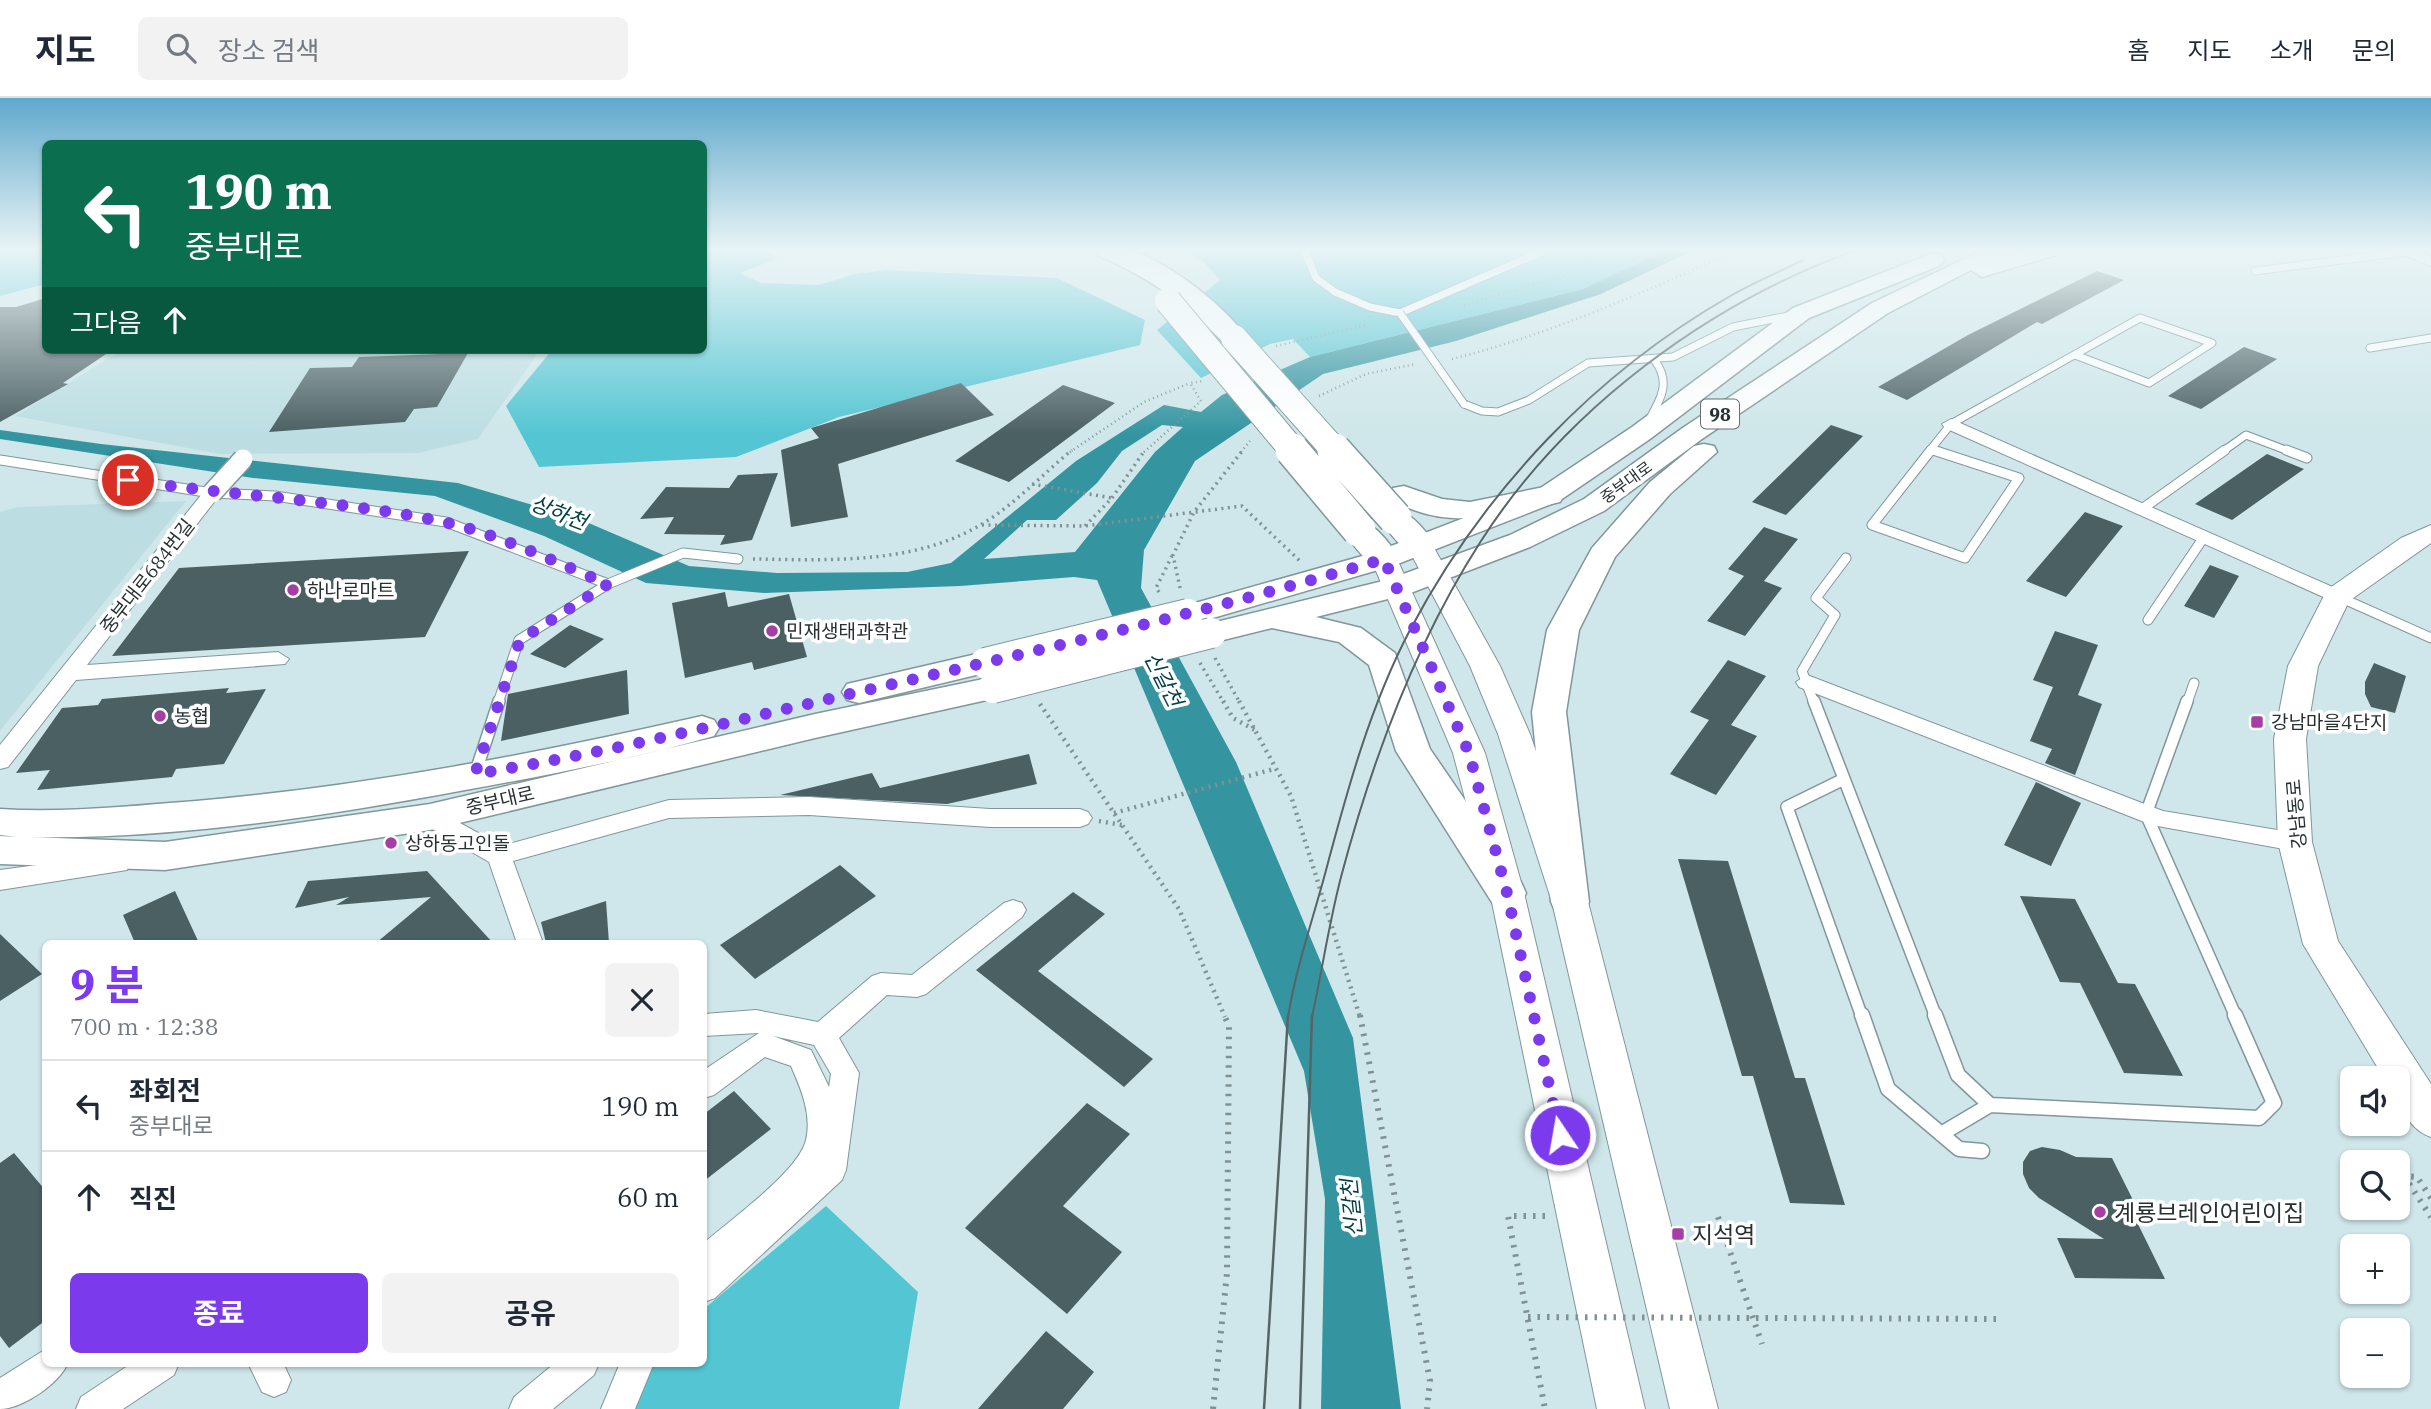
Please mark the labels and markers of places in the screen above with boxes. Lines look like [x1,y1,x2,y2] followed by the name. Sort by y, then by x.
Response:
[98,450,158,510] pin
[307,578,394,602] place label: 하나로마트
[285,582,301,598] marker: 하나로마트
[786,619,908,643] place label: 민재생태과학관
[764,623,780,639] marker: 민재생태과학관
[174,704,209,728] place label: 농협
[152,708,168,724] marker: 농협
[2271,710,2387,734] place label: 강남마을4단지
[2249,714,2265,730] marker: 강남마을4단지
[405,831,510,855] place label: 상하동고인돌
[383,835,399,851] marker: 상하동고인돌
[2114,1197,2304,1227] place label: 계룡브레인어린이집
[2092,1204,2108,1220] marker: 계룡브레인어린이집
[1692,1219,1755,1249] place label: 지석역
[1670,1226,1686,1242] marker: 지석역

